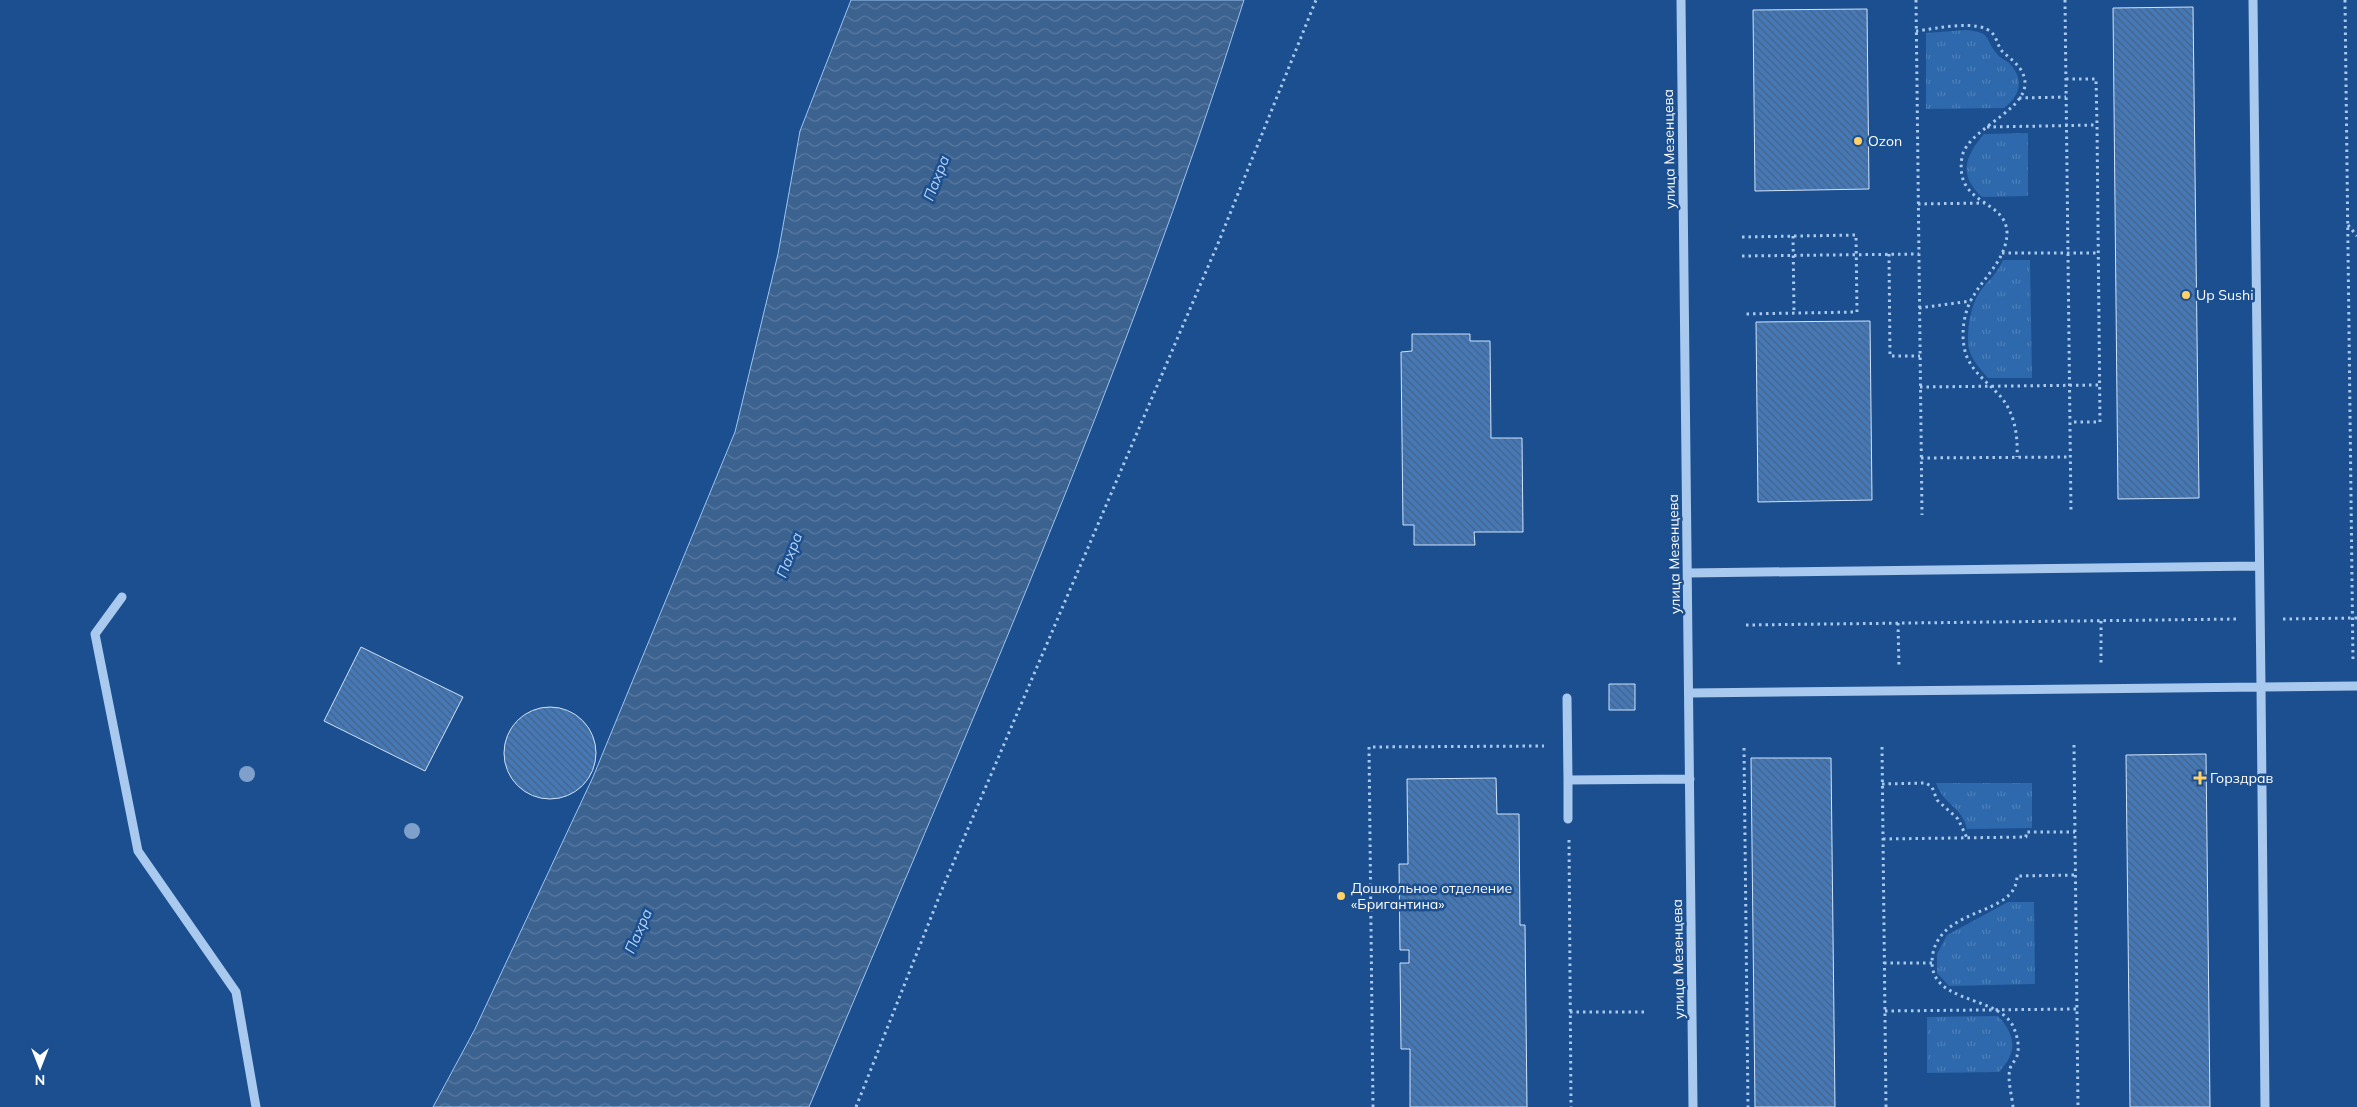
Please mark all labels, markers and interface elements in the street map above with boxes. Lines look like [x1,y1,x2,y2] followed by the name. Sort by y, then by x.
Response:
[1659,89,1679,209] street label: улица Мезенцева
[1868,132,1902,150] place label: Ozon
[1852,135,1864,147] marker: Ozon
[919,153,953,203] water label: Пахра
[2196,286,2254,304] place label: Up Sushi
[2180,289,2192,301] marker: Up Sushi
[1664,494,1684,614] street label: улица Мезенцева
[772,530,806,580] water label: Пахра
[2210,769,2274,787] place label: Горздрав
[2194,772,2206,784] marker: Горздрав
[1351,879,1513,913] place label: Дошкольное отделение «Бригантина»
[1335,890,1347,902] marker: Дошкольное отделение «Бригантина»
[1668,899,1688,1019] street label: улица Мезенцева
[620,906,656,956] water label: Пахра
[15,1042,65,1092] north arrow
[35,1071,45,1089] text: N

